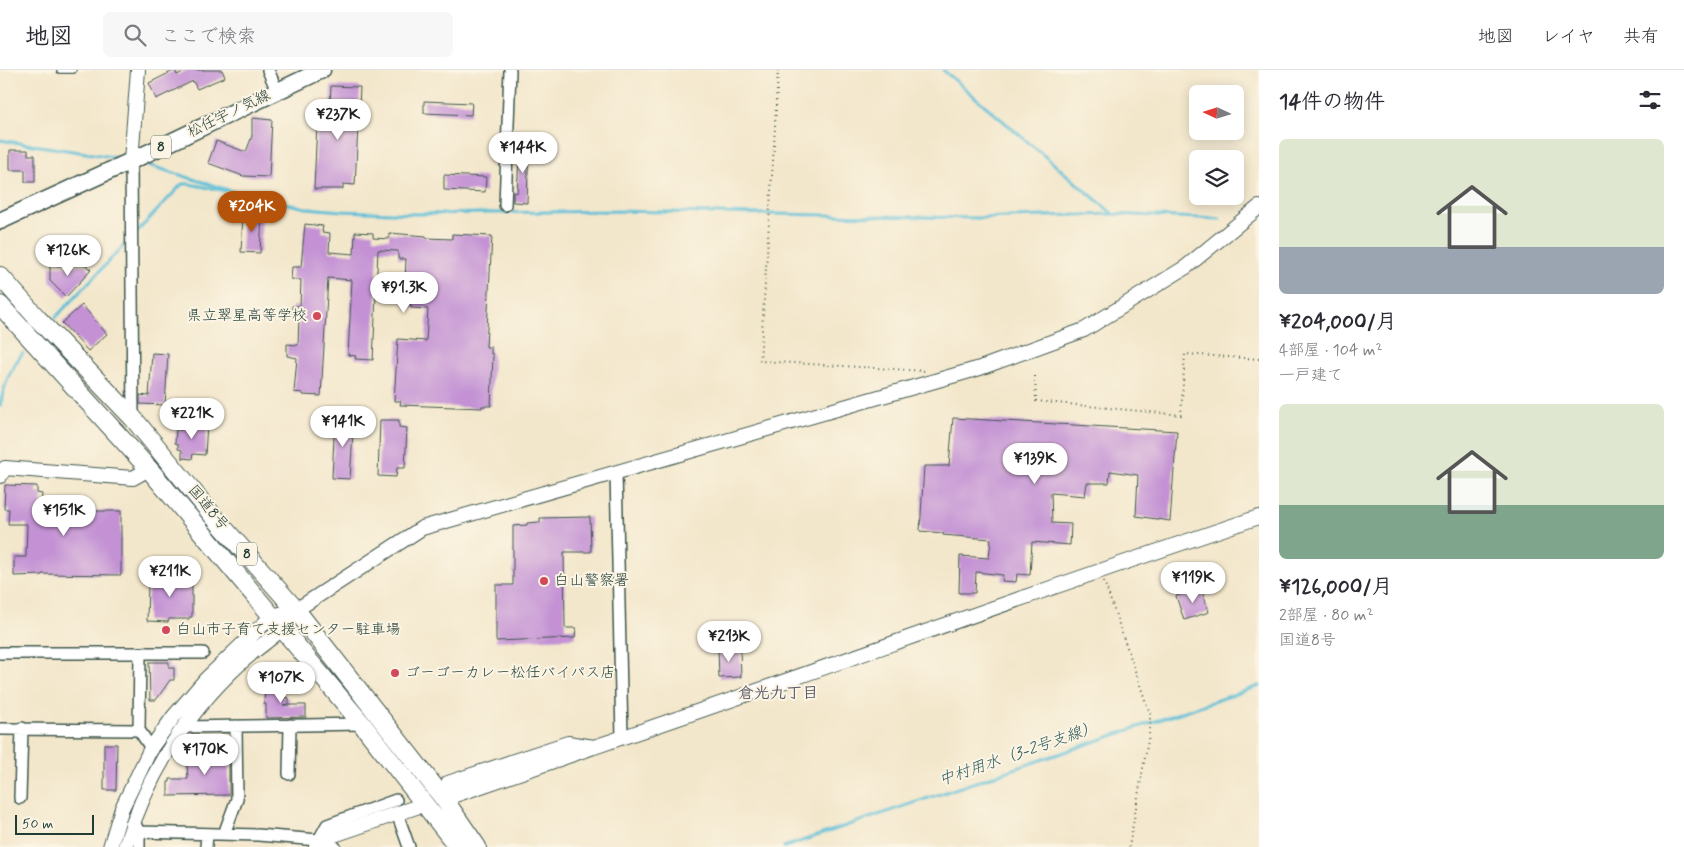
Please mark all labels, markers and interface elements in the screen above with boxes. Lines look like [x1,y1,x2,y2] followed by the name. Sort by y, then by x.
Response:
[103,12,453,57] search box
[121,21,149,49] icon: search
[25,22,73,53] text: 地図
[161,24,256,49] text: ここで検索
[1478,25,1514,49] text: 地図
[1542,25,1595,49] text: レイヤ
[1623,25,1659,49] text: 共有
[184,85,274,143] street label: 松任宇ノ気線
[1189,85,1244,140] north arrow
[1189,85,1244,205] map controls
[1636,86,1664,114] icon: filters
[1279,88,1385,116] text: 14件の物件
[303,98,373,141] pin: ¥237K
[316,104,360,125] text: ¥237K
[488,132,558,174] pin: ¥144K
[151,136,171,158] road number: 8
[500,137,546,158] text: ¥144K
[1189,150,1244,205] button: layers
[1427,172,1517,262] icon: home
[217,190,287,233] pin: ¥204K
[229,196,275,217] text: ¥204K
[33,234,103,277] pin: ¥126K
[46,240,90,261] text: ¥126K
[363,272,445,314] pin: ¥91.3K
[381,277,427,298] text: ¥91.3K
[187,306,307,326] place label: 県立翠星高等学校
[1279,308,1397,336] text: ¥204,000/月
[311,310,323,322] marker: 県立翠星高等学校
[1279,340,1383,361] text: 4部屋 · 104 m²
[1279,365,1343,386] text: 一戸建て
[157,398,227,440] pin: ¥221K
[170,403,214,424] text: ¥221K
[308,406,378,448] pin: ¥141K
[321,411,365,432] text: ¥141K
[1427,437,1517,527] icon: home
[1000,442,1070,485] pin: ¥139K
[1014,448,1056,469] text: ¥139K
[183,481,233,535] street label: 国道8号
[29,494,99,537] pin: ¥151K
[43,500,85,521] text: ¥151K
[237,542,257,566] road number: 8
[135,556,205,598] pin: ¥211K
[149,561,191,582] text: ¥211K
[1158,562,1228,604] pin: ¥119K
[1172,567,1214,588] text: ¥119K
[554,571,629,591] place label: 白山警察署
[1279,573,1393,601] text: ¥126,000/月
[538,575,550,587] marker: 白山警察署
[1279,605,1373,626] text: 2部屋 · 80 m²
[176,620,400,640] place label: 白山市子育て支援センター駐車場
[694,620,764,663] pin: ¥213K
[160,624,172,636] marker: 白山市子育て支援センター駐車場
[708,626,750,647] text: ¥213K
[1279,630,1336,651] text: 国道8号
[246,662,316,704] pin: ¥107K
[405,663,615,683] place label: ゴーゴーカレー松任バイパス店
[258,667,304,688] text: ¥107K
[389,667,401,679] marker: ゴーゴーカレー松任バイパス店
[738,683,818,704] district label: 倉光九丁目
[936,717,1100,791] water label: 中村用水（3-2号支線）
[170,734,240,776] pin: ¥170K
[182,739,228,760] text: ¥170K
[15,812,94,835] scale bar
[22,815,53,833] text: 50 m

